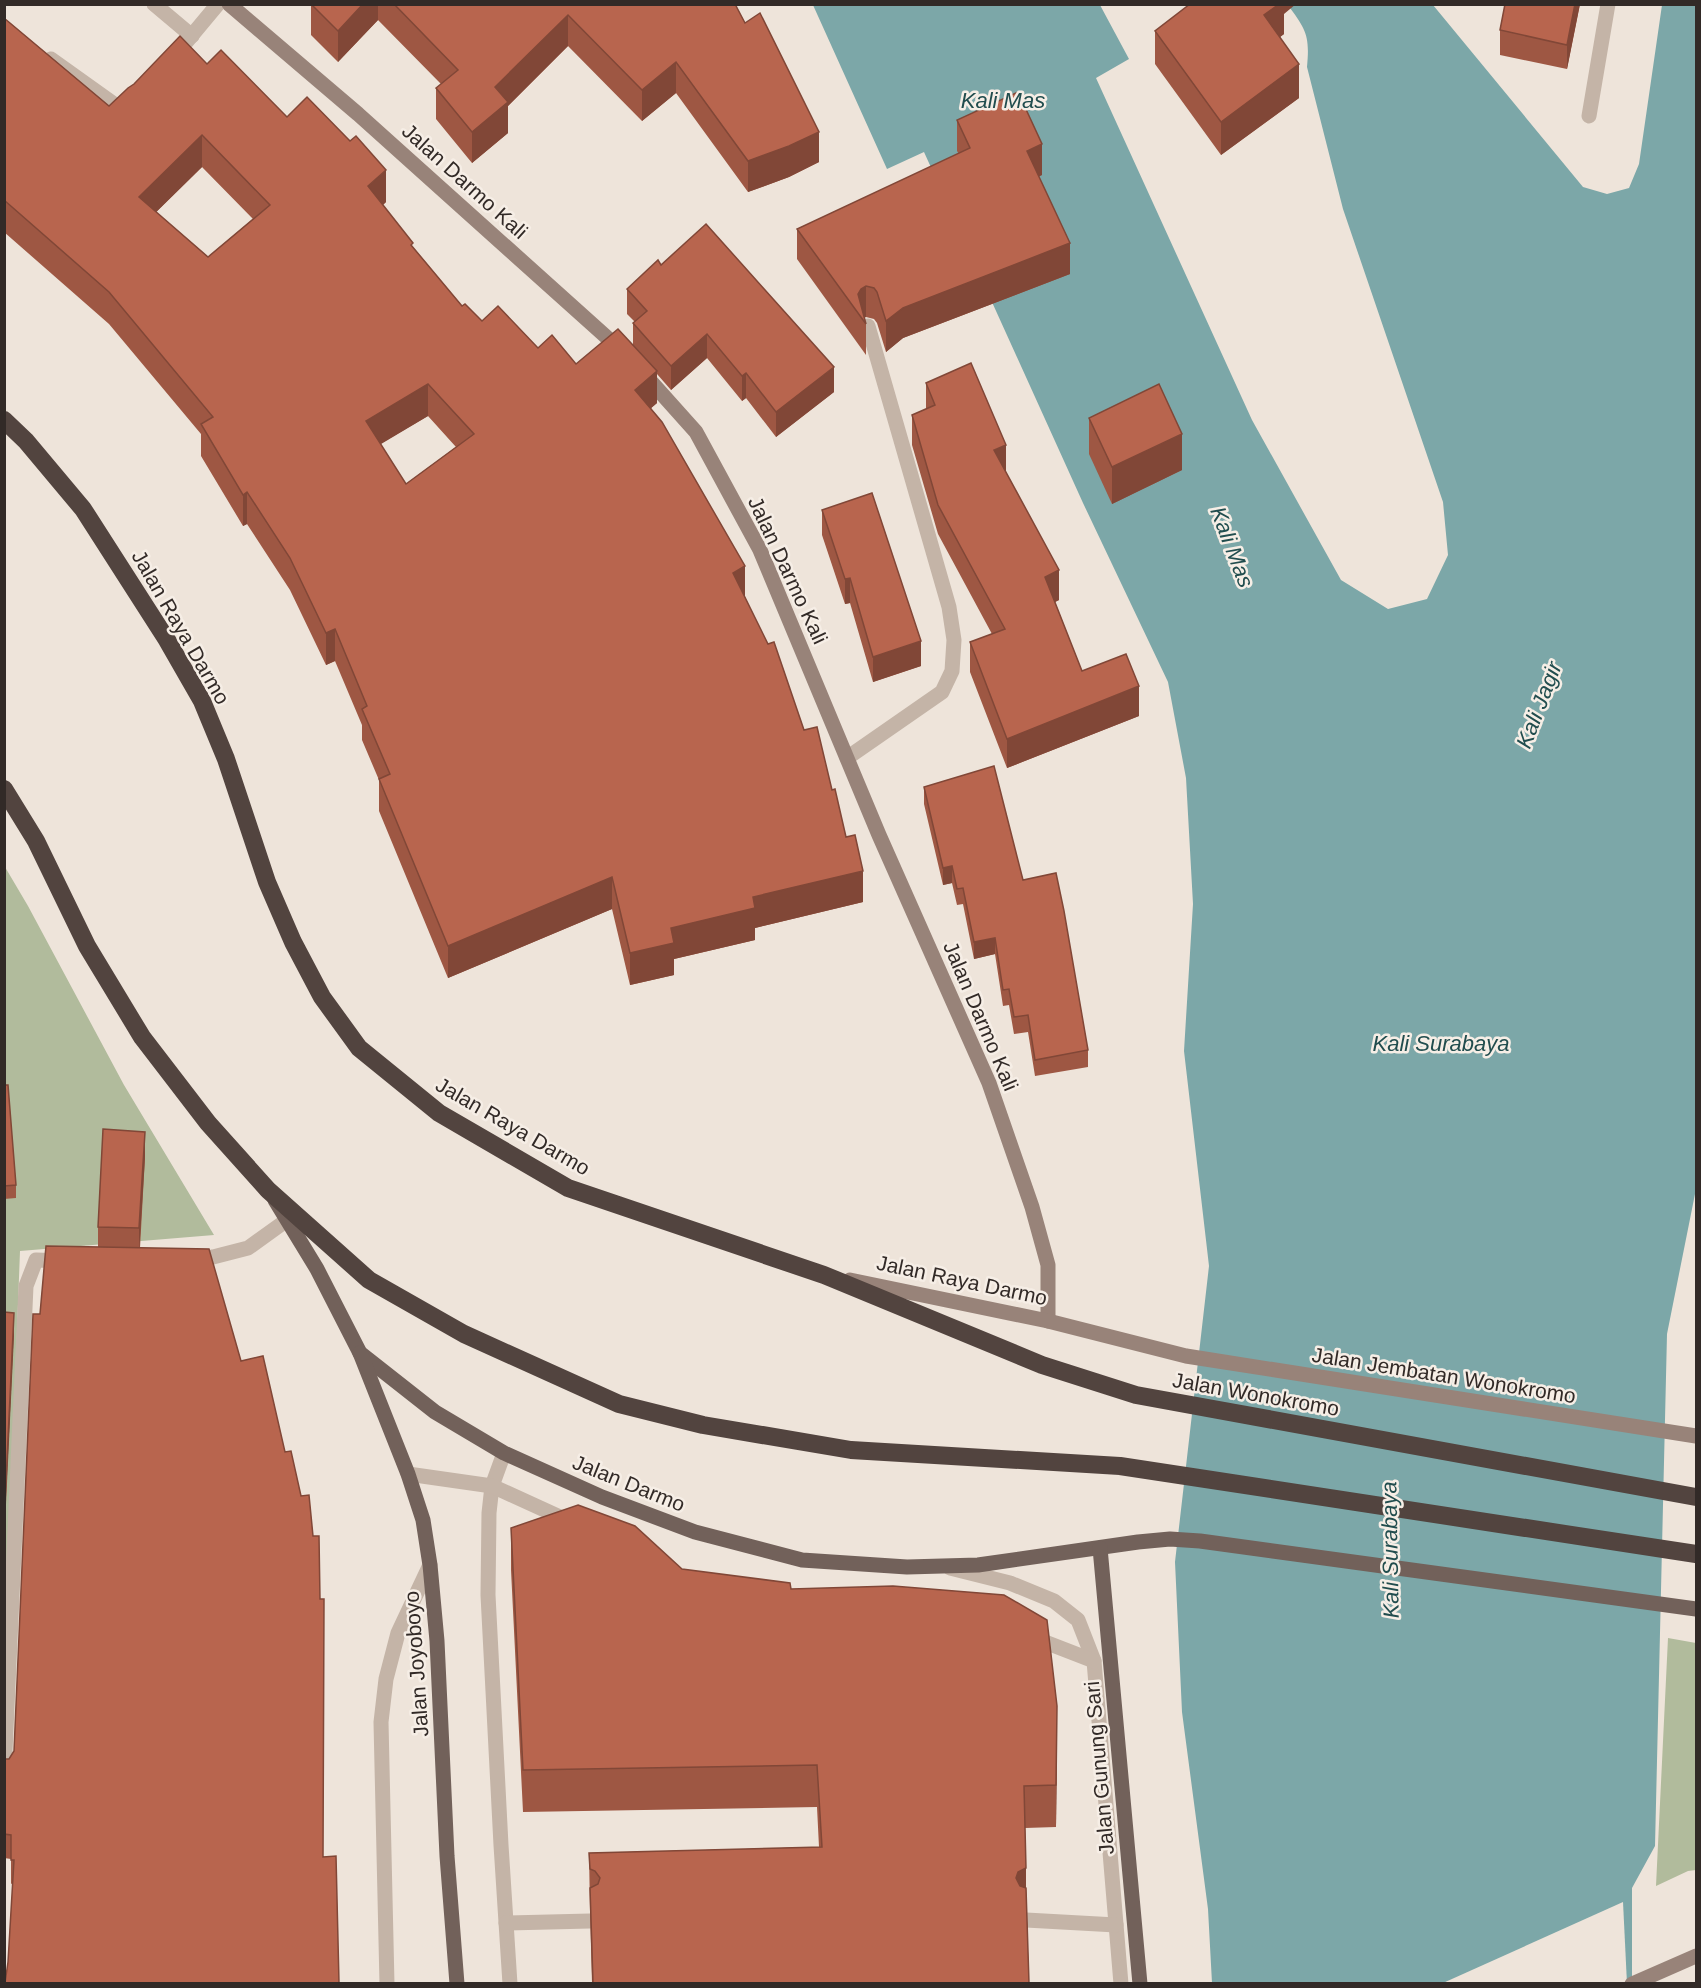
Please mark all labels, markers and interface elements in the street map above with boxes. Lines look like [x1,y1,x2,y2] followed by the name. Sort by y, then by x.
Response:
[961,88,1045,113] water label: Kali Mas
[398,119,532,243] street label: Jalan Darmo Kali
[744,493,832,647] street label: Jalan Darmo Kali
[1205,503,1259,591] water label: Kali Mas
[128,546,234,708] street label: Jalan Raya Darmo
[1511,657,1567,752] water label: Kali Jagir
[939,938,1023,1094] street label: Jalan Darmo Kali
[1373,1031,1509,1056] water label: Kali Surabaya
[432,1073,594,1179] street label: Jalan Raya Darmo
[875,1251,1049,1309] street label: Jalan Raya Darmo
[1310,1343,1578,1407] street label: Jalan Jembatan Wonokromo
[1171,1368,1341,1420] street label: Jalan Wonokromo
[569,1450,689,1516] street label: Jalan Darmo
[1376,1481,1404,1619] water label: Kali Surabaya
[399,1590,433,1738] street label: Jalan Joyoboyo
[1080,1680,1118,1856] street label: Jalan Gunung Sari

